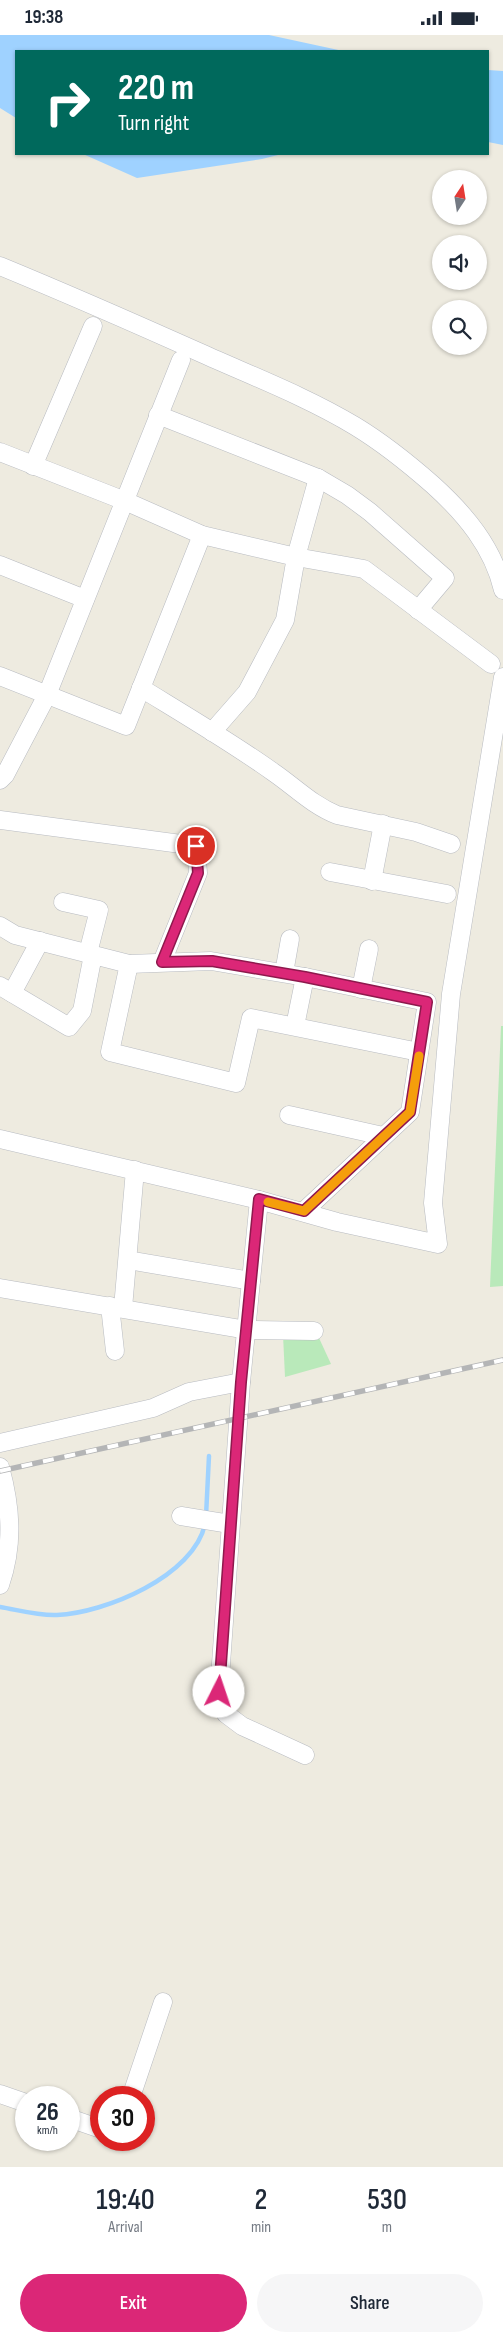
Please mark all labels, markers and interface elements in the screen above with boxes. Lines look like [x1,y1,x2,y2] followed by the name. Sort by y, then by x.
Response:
[25,6,63,29] text: 19:38
[118,67,194,110] text: 220 m
[35,70,100,135] icon: right
[118,110,189,137] text: Turn right
[432,170,488,225] north arrow
[432,170,487,355] map controls
[432,235,487,290] button: sound
[432,300,487,355] button: search
[175,825,217,867] pin
[182,832,210,860] icon: arrive
[192,1665,244,1717] position arrow
[90,2086,155,2151] speed limit sign: 30
[36,2097,59,2128] text: 26
[37,2123,58,2138] text: km/h
[96,2182,155,2218] text: 19:40
[255,2182,267,2218] text: 2
[367,2182,407,2218] text: 530
[108,2218,143,2237] text: Arrival
[251,2218,271,2237] text: min
[382,2218,392,2237] text: m
[20,2274,247,2332] button: Exit
[257,2274,483,2332] button: Share

